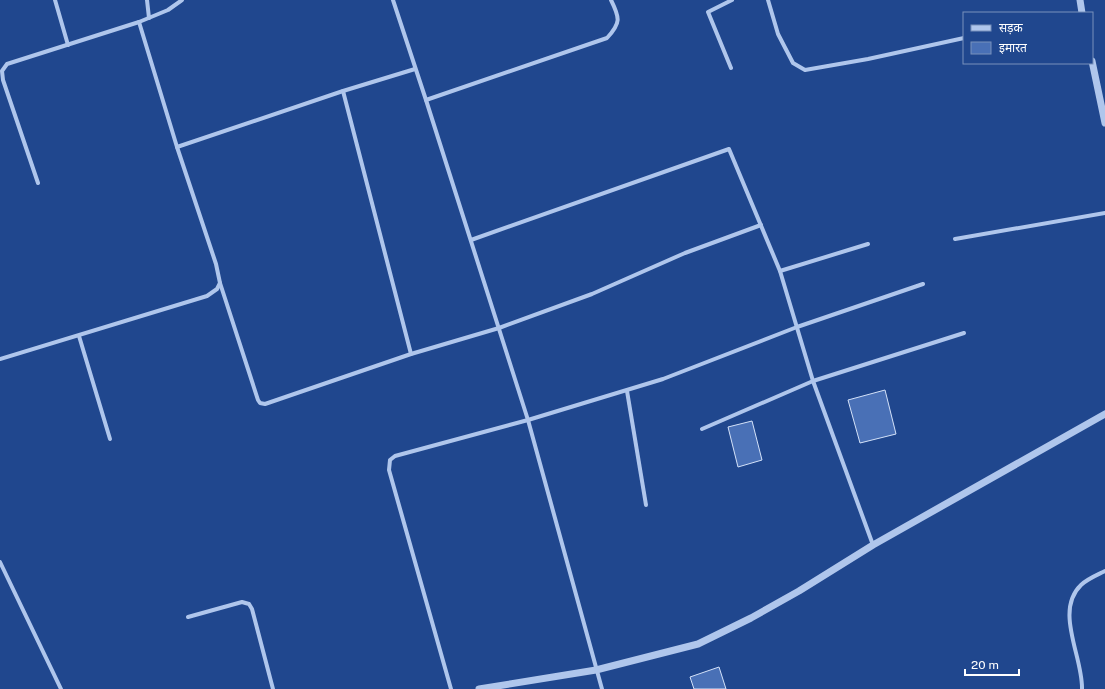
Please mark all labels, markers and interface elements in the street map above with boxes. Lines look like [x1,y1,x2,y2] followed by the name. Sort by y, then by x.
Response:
[963,12,1093,64] legend
[999,21,1024,35] text: सड़क
[999,41,1028,55] text: इमारत
[965,651,1019,677] scale bar
[971,658,999,672] text: 20 m

